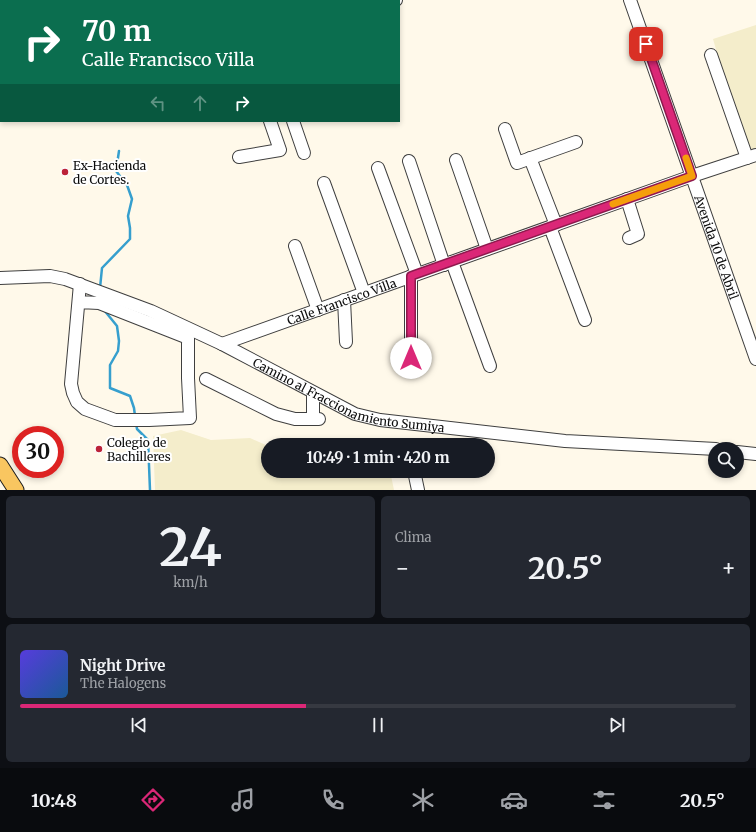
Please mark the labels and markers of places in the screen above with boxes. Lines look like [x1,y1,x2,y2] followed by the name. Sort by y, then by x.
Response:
[629,27,663,61] pin
[73,158,147,187] place label: Ex-Hacienda de Cortes.
[60,167,70,177] marker: Ex-Hacienda de Cortes.
[107,435,171,464] place label: Colegio de Bachilleres
[94,444,104,454] marker: Colegio de Bachilleres

